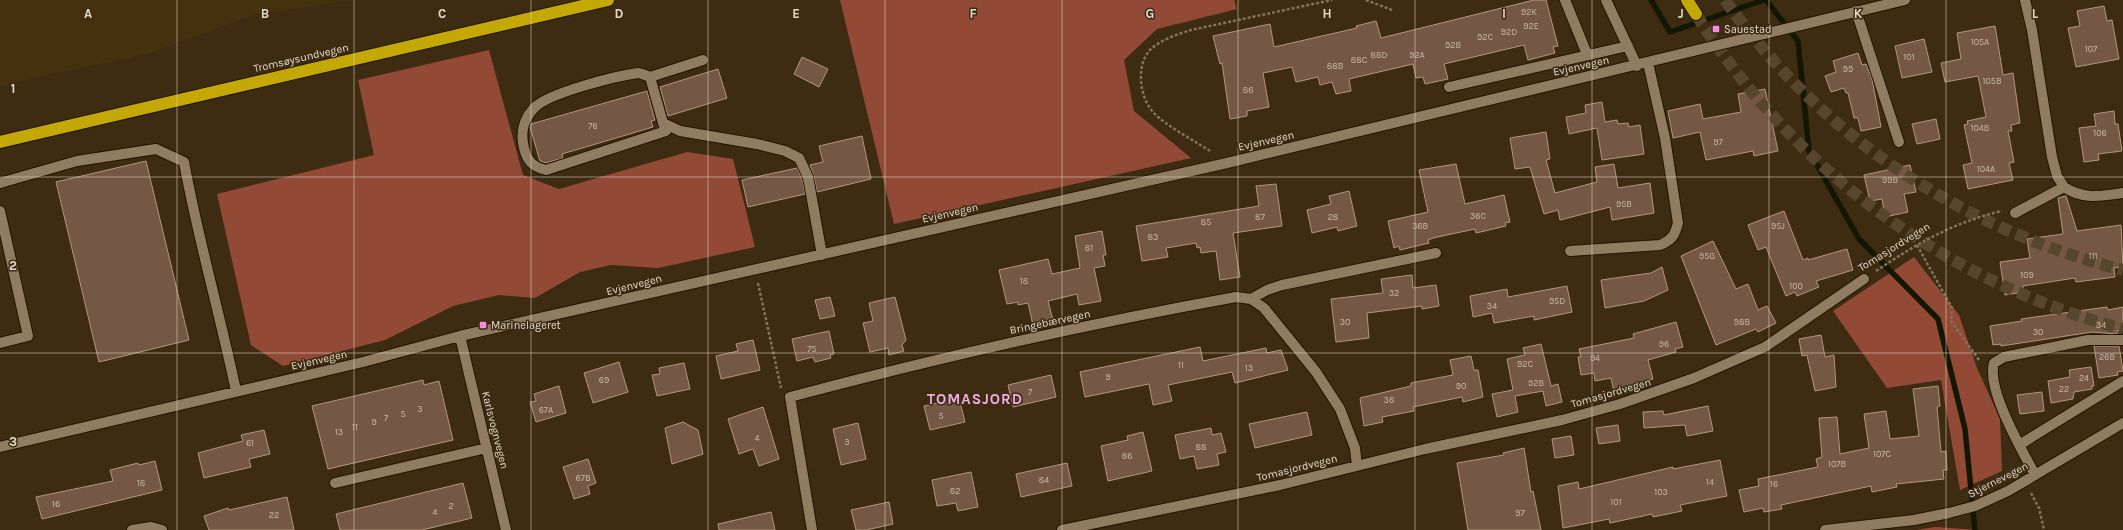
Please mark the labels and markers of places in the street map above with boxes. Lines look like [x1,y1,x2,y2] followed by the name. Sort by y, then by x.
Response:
[1724,23,1772,36] place label: Sauestad
[1711,24,1721,34] marker: Sauestad
[491,319,561,332] place label: Marinelageret
[478,320,488,330] marker: Marinelageret

